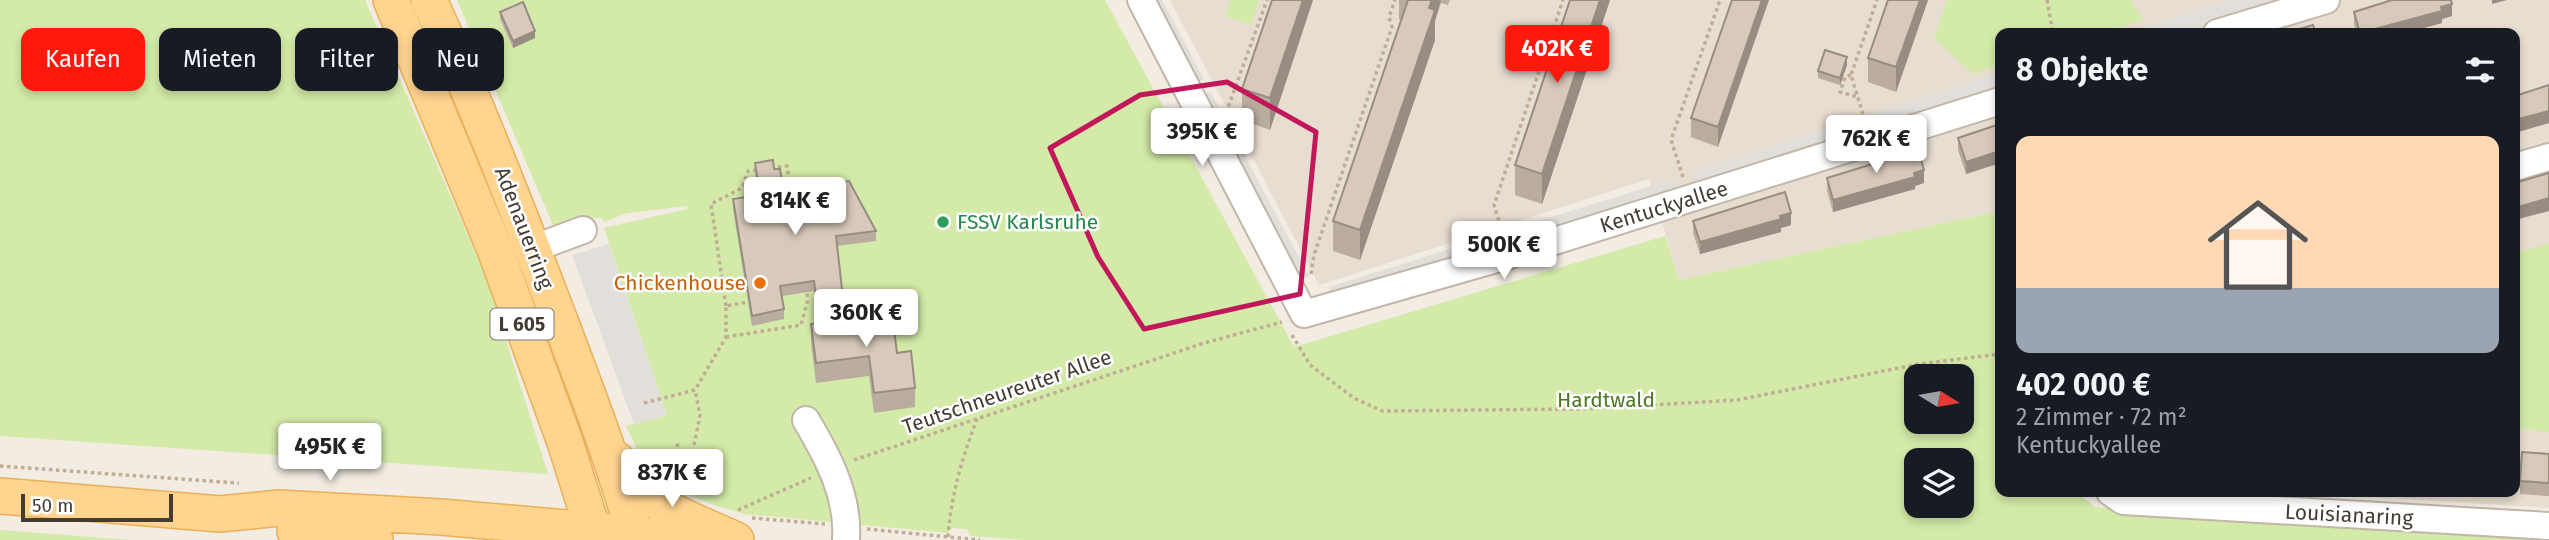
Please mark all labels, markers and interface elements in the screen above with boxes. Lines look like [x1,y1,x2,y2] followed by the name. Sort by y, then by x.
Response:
[1500,25,1614,85] pin: 402K €
[21,28,145,91] chip: Kaufen
[159,28,281,91] chip: Mieten
[295,28,398,91] chip: Filter
[412,28,504,91] chip: Neu
[1521,34,1593,62] text: 402K €
[2461,51,2499,89] icon: filters
[2016,52,2148,88] text: 8 Objekte
[1145,108,1259,168] pin: 395K €
[1819,116,1933,175] pin: 762K €
[1167,117,1237,145] text: 395K €
[1842,124,1910,152] text: 762K €
[489,163,559,293] street label: Adenauerring
[1597,175,1731,239] street label: Kentuckyallee
[738,177,852,237] pin: 814K €
[2195,182,2321,308] icon: home
[760,186,830,214] text: 814K €
[957,209,1098,235] place label: FSSV Karlsruhe
[935,214,951,230] marker: FSSV Karlsruhe
[1447,222,1561,281] pin: 500K €
[1468,230,1540,258] text: 500K €
[614,270,746,296] place label: Chickenhouse
[752,275,768,291] marker: Chickenhouse
[809,290,923,349] pin: 360K €
[830,298,902,326] text: 360K €
[490,308,554,340] road number: L 605
[899,344,1115,440] street label: Teutschneureuter Allee
[1904,364,1974,434] north arrow
[1904,364,1974,518] map controls
[2016,367,2150,403] text: 402 000 €
[1557,387,1655,413] park label: Hardtwald
[2016,403,2187,431] text: 2 Zimmer · 72 m²
[273,424,387,483] pin: 495K €
[2016,431,2161,459] text: Kentuckyallee
[294,432,366,460] text: 495K €
[1904,448,1974,518] button: layers
[615,449,729,509] pin: 837K €
[637,458,707,486] text: 837K €
[21,491,173,523] scale bar
[32,494,73,517] text: 50 m
[2284,499,2414,531] street label: Louisianaring

